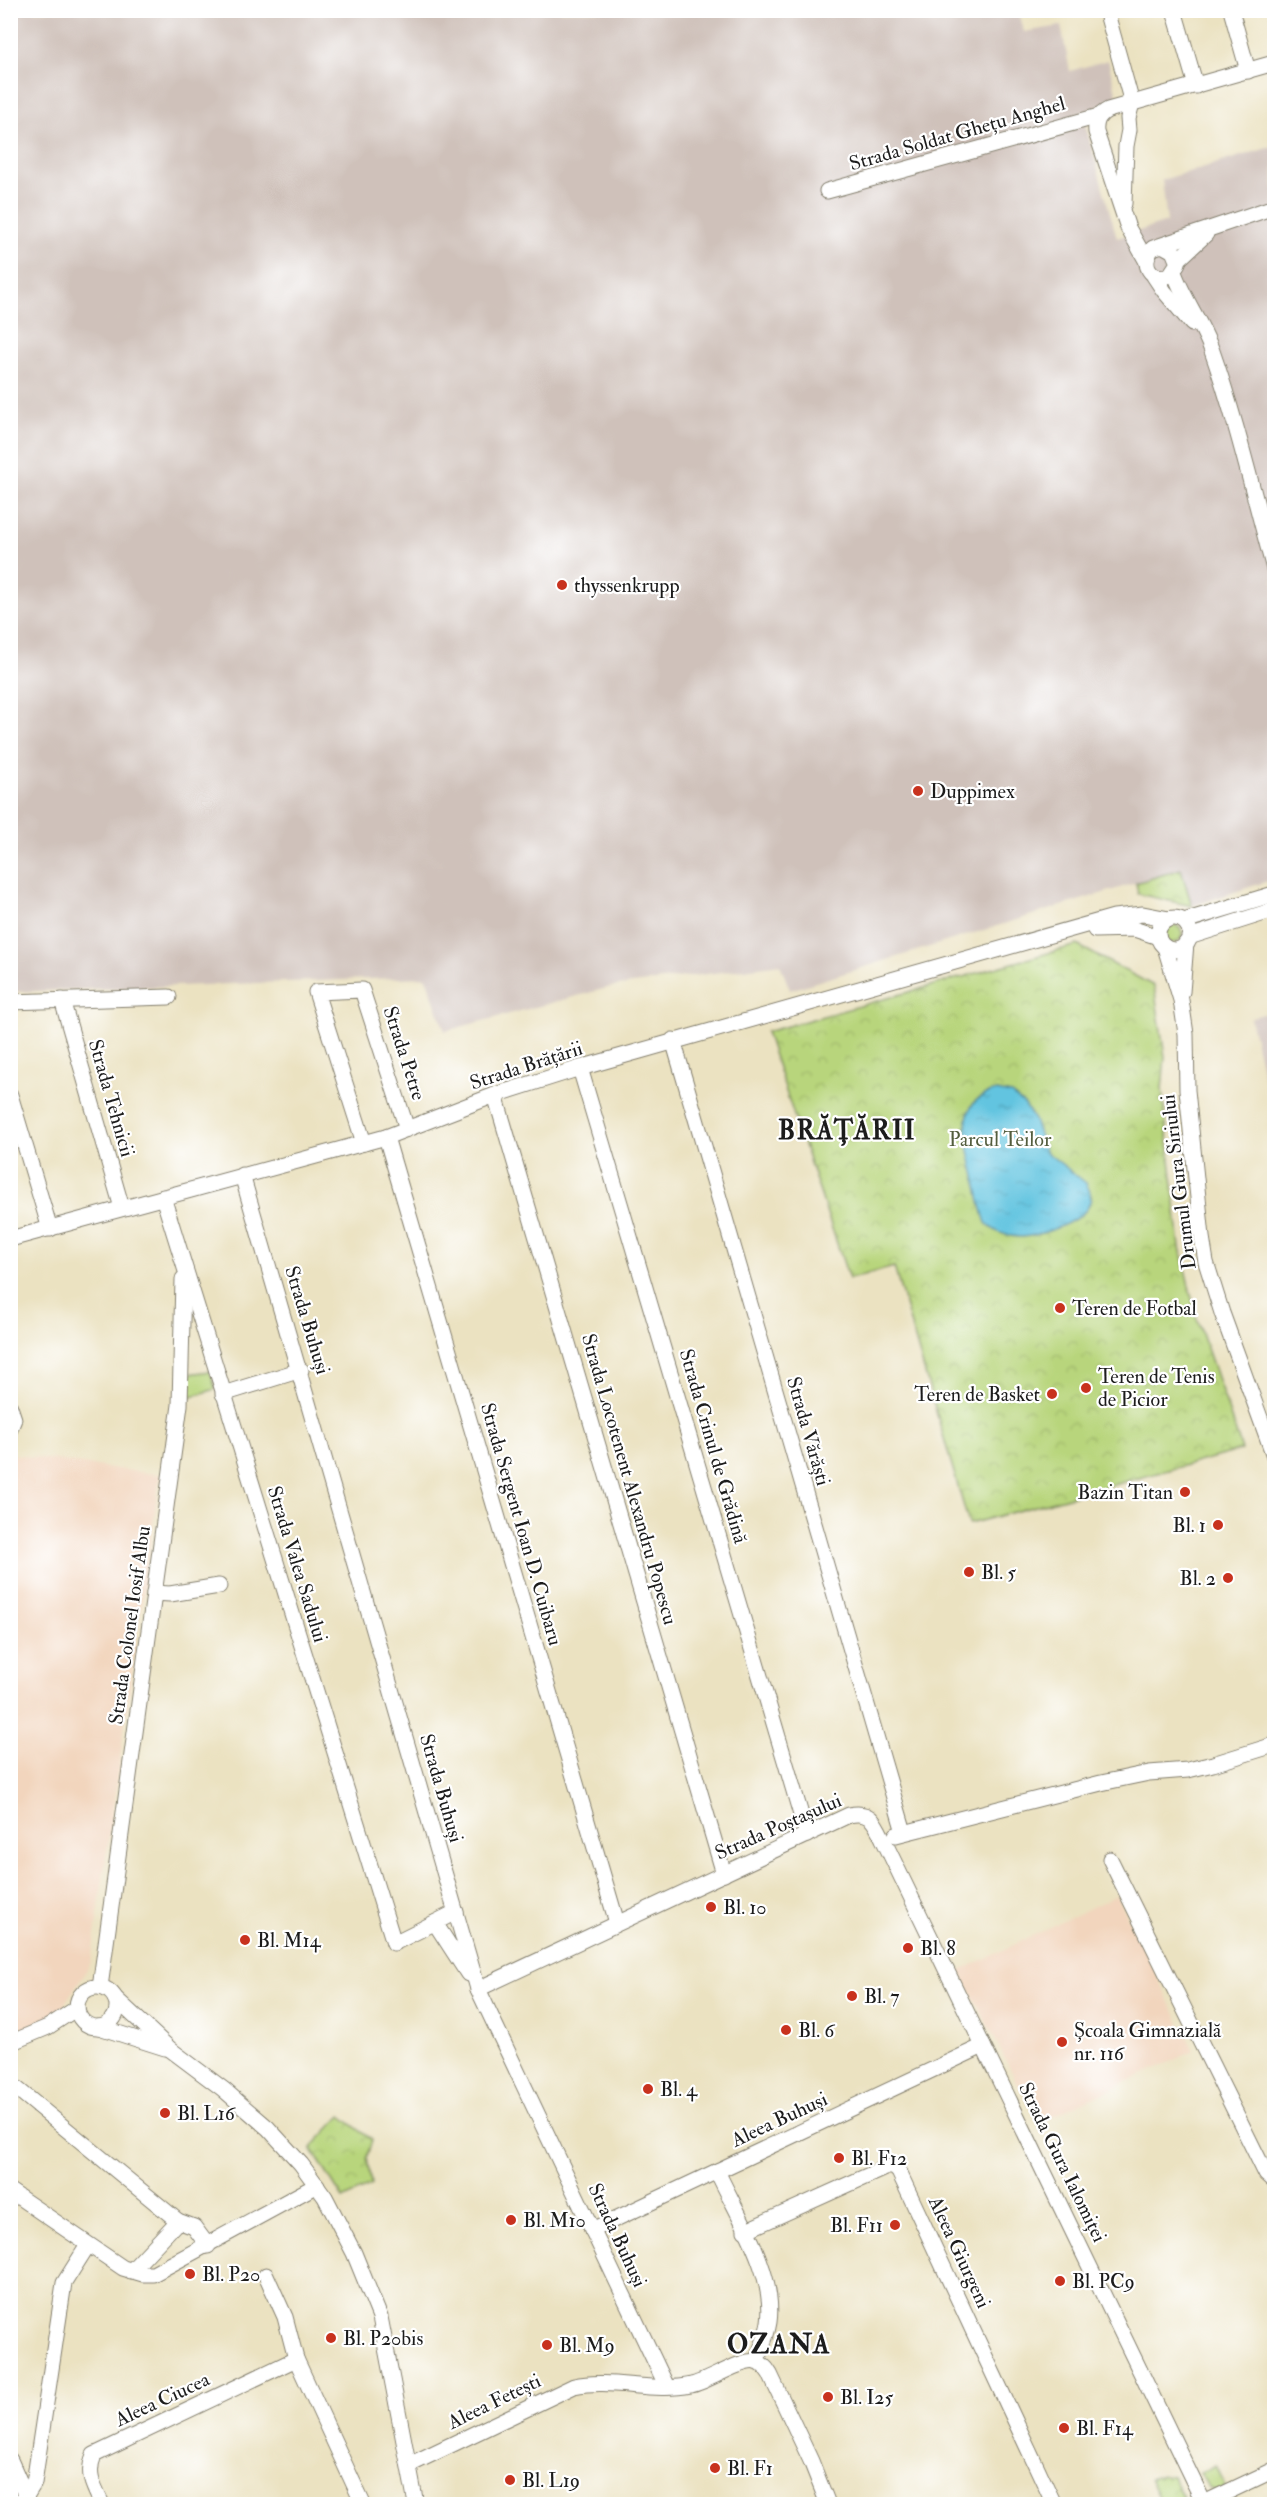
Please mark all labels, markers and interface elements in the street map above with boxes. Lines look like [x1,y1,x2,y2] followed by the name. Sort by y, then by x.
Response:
[846,91,1068,176] street label: Strada Soldat Ghețu Anghel
[574,573,680,599] place label: thyssenkrupp
[555,578,569,592] marker: thyssenkrupp
[930,779,1015,805] place label: Duppimex
[911,784,925,798] marker: Duppimex
[378,1003,431,1103] street label: Strada Petre
[467,1036,586,1095] street label: Strada Brățării
[83,1037,140,1160] street label: Strada Tehnicii
[1155,1093,1202,1271] street label: Drumul Gura Siriului
[778,1113,916,1147] district label: BRĂȚĂRII
[949,1127,1052,1152] park label: Parcul Teilor
[279,1263,336,1377] street label: Strada Buhuși
[1072,1296,1197,1321] place label: Teren de Fotbal
[1053,1301,1067,1315] marker: Teren de Fotbal
[575,1331,683,1628] street label: Strada Locotenent Alexandru Popescu
[674,1346,753,1547] street label: Strada Crinul de Grădină
[1098,1364,1215,1412] place label: Teren de Tenis de Picior
[781,1374,836,1489] street label: Strada Vărăști
[1079,1381,1093,1395] marker: Teren de Tenis de Picior
[914,1382,1041,1407] place label: Teren de Basket
[1045,1387,1059,1401] marker: Teren de Basket
[475,1400,568,1648] street label: Strada Sergent Ioan D. Cuibaru
[1077,1480,1173,1505] place label: Bazin Titan
[262,1483,333,1645] street label: Strada Valea Sadului
[1178,1485,1192,1499] marker: Bazin Titan
[1173,1513,1206,1538] place label: Bl. 1
[1211,1518,1225,1532] marker: Bl. 1
[103,1524,156,1726] street label: Strada Colonel Iosif Albu
[981,1560,1016,1585] place label: Bl. 5
[962,1565,976,1579] marker: Bl. 5
[1180,1566,1216,1591] place label: Bl. 2
[1221,1571,1235,1585] marker: Bl. 2
[414,1731,469,1845] street label: Strada Buhuși
[711,1787,845,1865] street label: Strada Poștașului
[723,1895,767,1920] place label: Bl. 10
[704,1900,718,1914] marker: Bl. 10
[257,1928,322,1953] place label: Bl. M14
[238,1933,252,1947] marker: Bl. M14
[920,1936,956,1961] place label: Bl. 8
[901,1941,915,1955] marker: Bl. 8
[864,1984,899,2009] place label: Bl. 7
[845,1989,859,2003] marker: Bl. 7
[798,2018,835,2043] place label: Bl. 6
[1074,2018,1222,2066] place label: Școala Gimnazială nr. 116
[779,2023,793,2037] marker: Bl. 6
[1055,2035,1069,2049] marker: Școala Gimnazială nr. 116
[660,2077,698,2102] place label: Bl. 4
[1013,2078,1112,2246] street label: Strada Gura Ialomiței
[641,2082,655,2096] marker: Bl. 4
[726,2086,831,2153] street label: Aleea Buhuși
[177,2101,236,2126] place label: Bl. L16
[158,2106,172,2120] marker: Bl. L16
[851,2146,907,2171] place label: Bl. F12
[832,2151,846,2165] marker: Bl. F12
[583,2179,653,2291] street label: Strada Buhuși
[922,2191,996,2312] street label: Aleea Giurgeni
[523,2208,586,2233] place label: Bl. M10
[504,2213,518,2227] marker: Bl. M10
[830,2213,883,2238] place label: Bl. F11
[888,2218,902,2232] marker: Bl. F11
[202,2262,260,2287] place label: Bl. P20
[183,2267,197,2281] marker: Bl. P20
[1072,2269,1135,2294] place label: Bl. PC9
[1053,2274,1067,2288] marker: Bl. PC9
[343,2326,423,2351] place label: Bl. P20bis
[727,2329,831,2361] district label: OZANA
[324,2331,338,2345] marker: Bl. P20bis
[559,2333,615,2358] place label: Bl. M9
[540,2338,554,2352] marker: Bl. M9
[110,2366,214,2433] street label: Aleea Ciucea
[443,2368,545,2435] street label: Aleea Fetești
[840,2385,893,2410] place label: Bl. I25
[821,2390,835,2404] marker: Bl. I25
[1076,2416,1134,2441] place label: Bl. F14
[1057,2421,1071,2435] marker: Bl. F14
[727,2456,773,2481] place label: Bl. F1
[708,2461,722,2475] marker: Bl. F1
[522,2468,580,2493] place label: Bl. L19
[503,2473,517,2487] marker: Bl. L19

